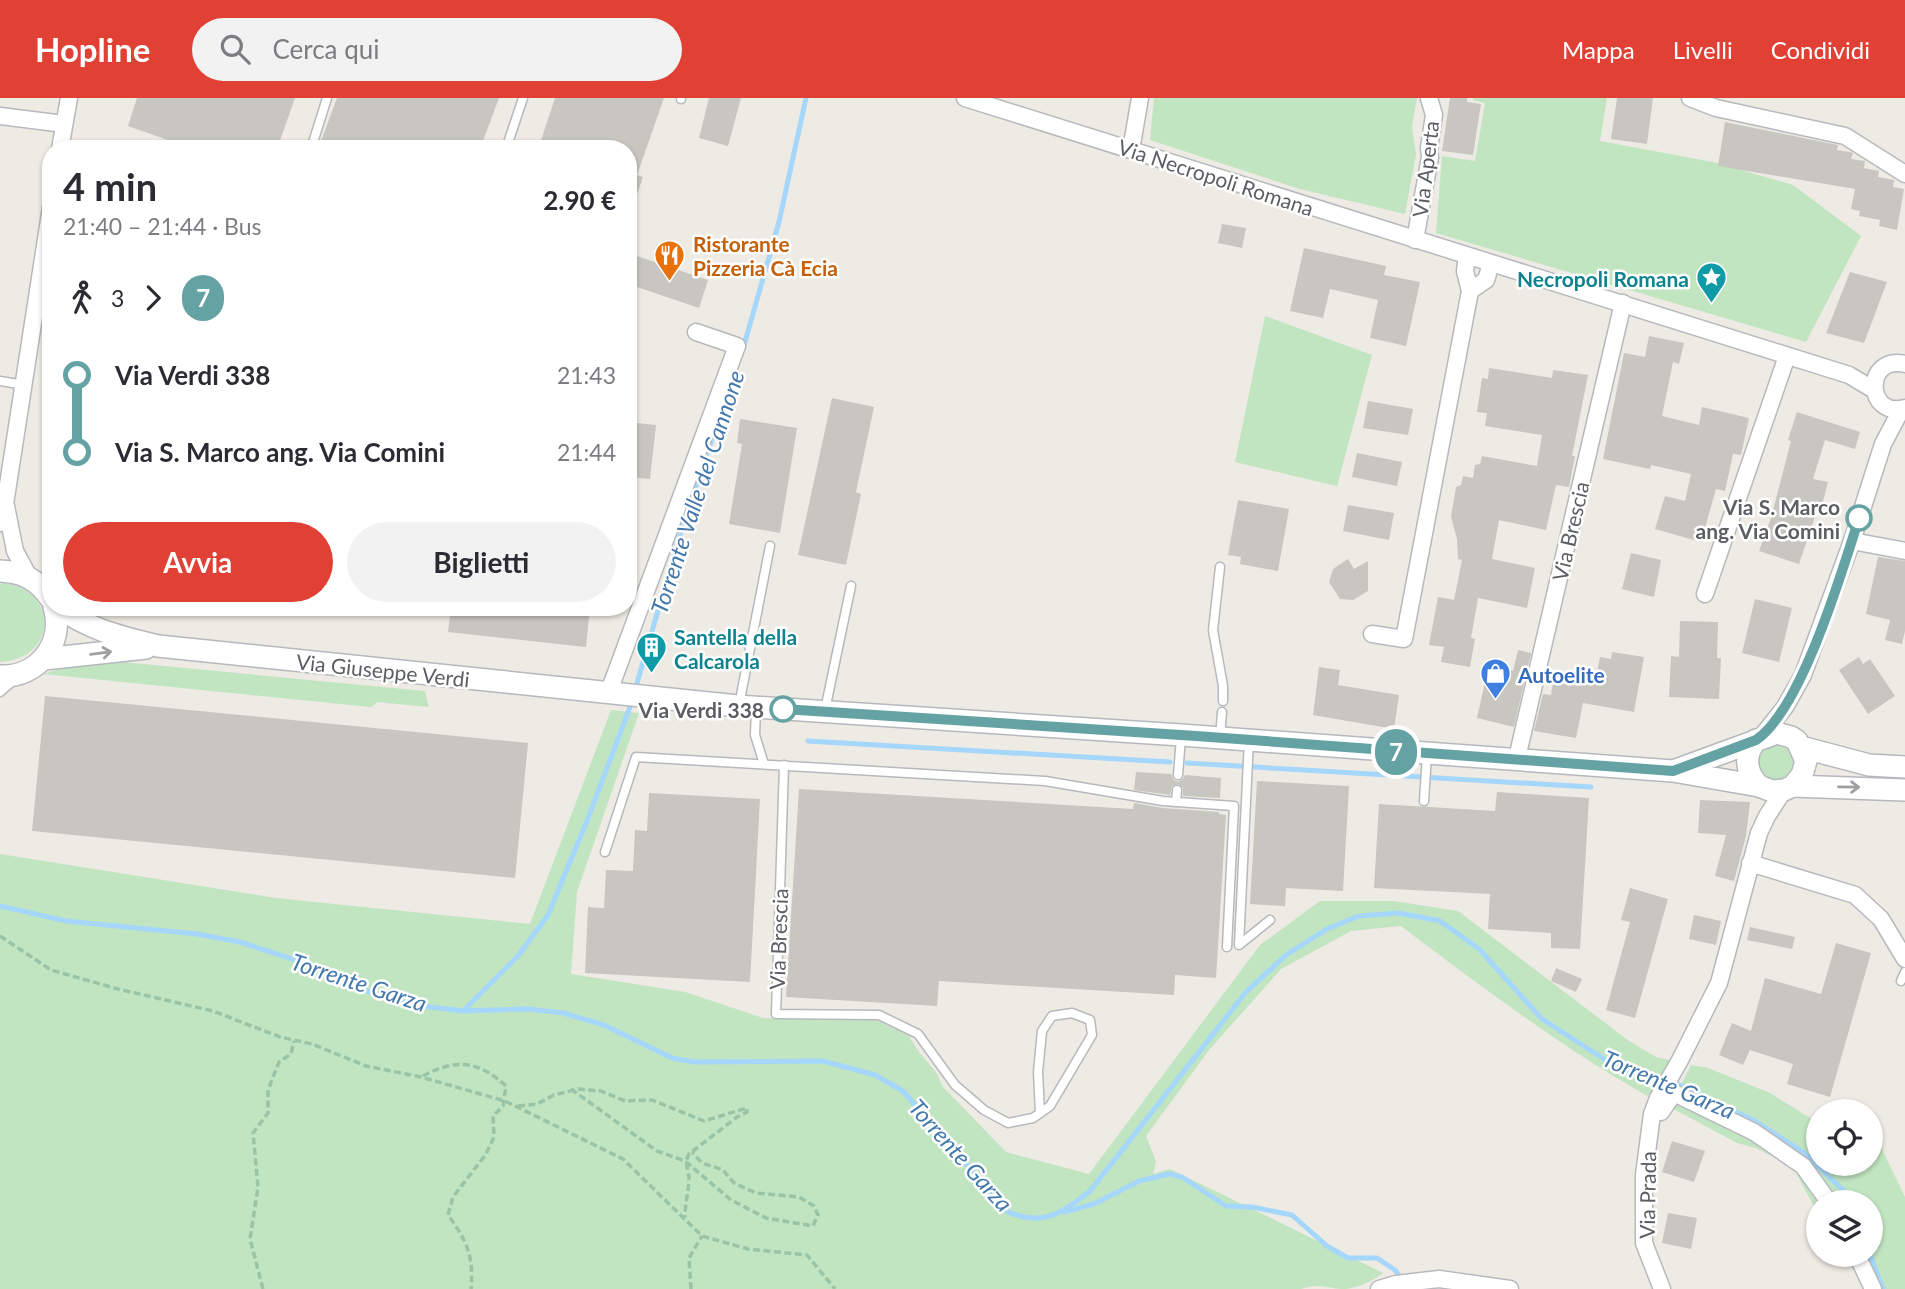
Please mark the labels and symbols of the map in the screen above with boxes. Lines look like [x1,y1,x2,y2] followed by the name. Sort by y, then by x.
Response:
[1407,119,1443,219] street label: Via Aperta
[1115,134,1317,220] street label: Via Necropoli Romana
[693,231,838,280] place label: Ristorante Pizzeria Cà Ecia
[653,238,687,282] restaurant icon: Ristorante Pizzeria Cà Ecia
[1695,261,1729,305] place icon: Necropoli Romana
[1517,266,1689,291] place label: Necropoli Romana
[644,367,750,617] water label: Torrente Valle del Cannone
[1546,479,1594,583] street label: Via Brescia
[1696,494,1840,543] place label: Via S. Marco ang. Via Comini
[1846,505,1872,531] marker: Via S. Marco ang. Via Comini
[674,624,797,673] place label: Santella della Calcarola
[634,631,668,675] building icon: Santella della Calcarola
[89,647,112,660] one-way arrow
[295,648,471,692] street label: Via Giuseppe Verdi
[1478,657,1512,701] shop icon: Autoelite
[1517,662,1605,687] place label: Autoelite
[770,696,796,722] marker: Via Verdi 338
[638,697,764,722] place label: Via Verdi 338
[1373,729,1419,775] line badge: 7
[1837,781,1860,794] one-way arrow
[764,888,792,990] street label: Via Brescia
[288,947,430,1017] water label: Torrente Garza
[1599,1044,1739,1124] water label: Torrente Garza
[903,1093,1019,1217] water label: Torrente Garza
[1634,1151,1660,1239] street label: Via Prada

